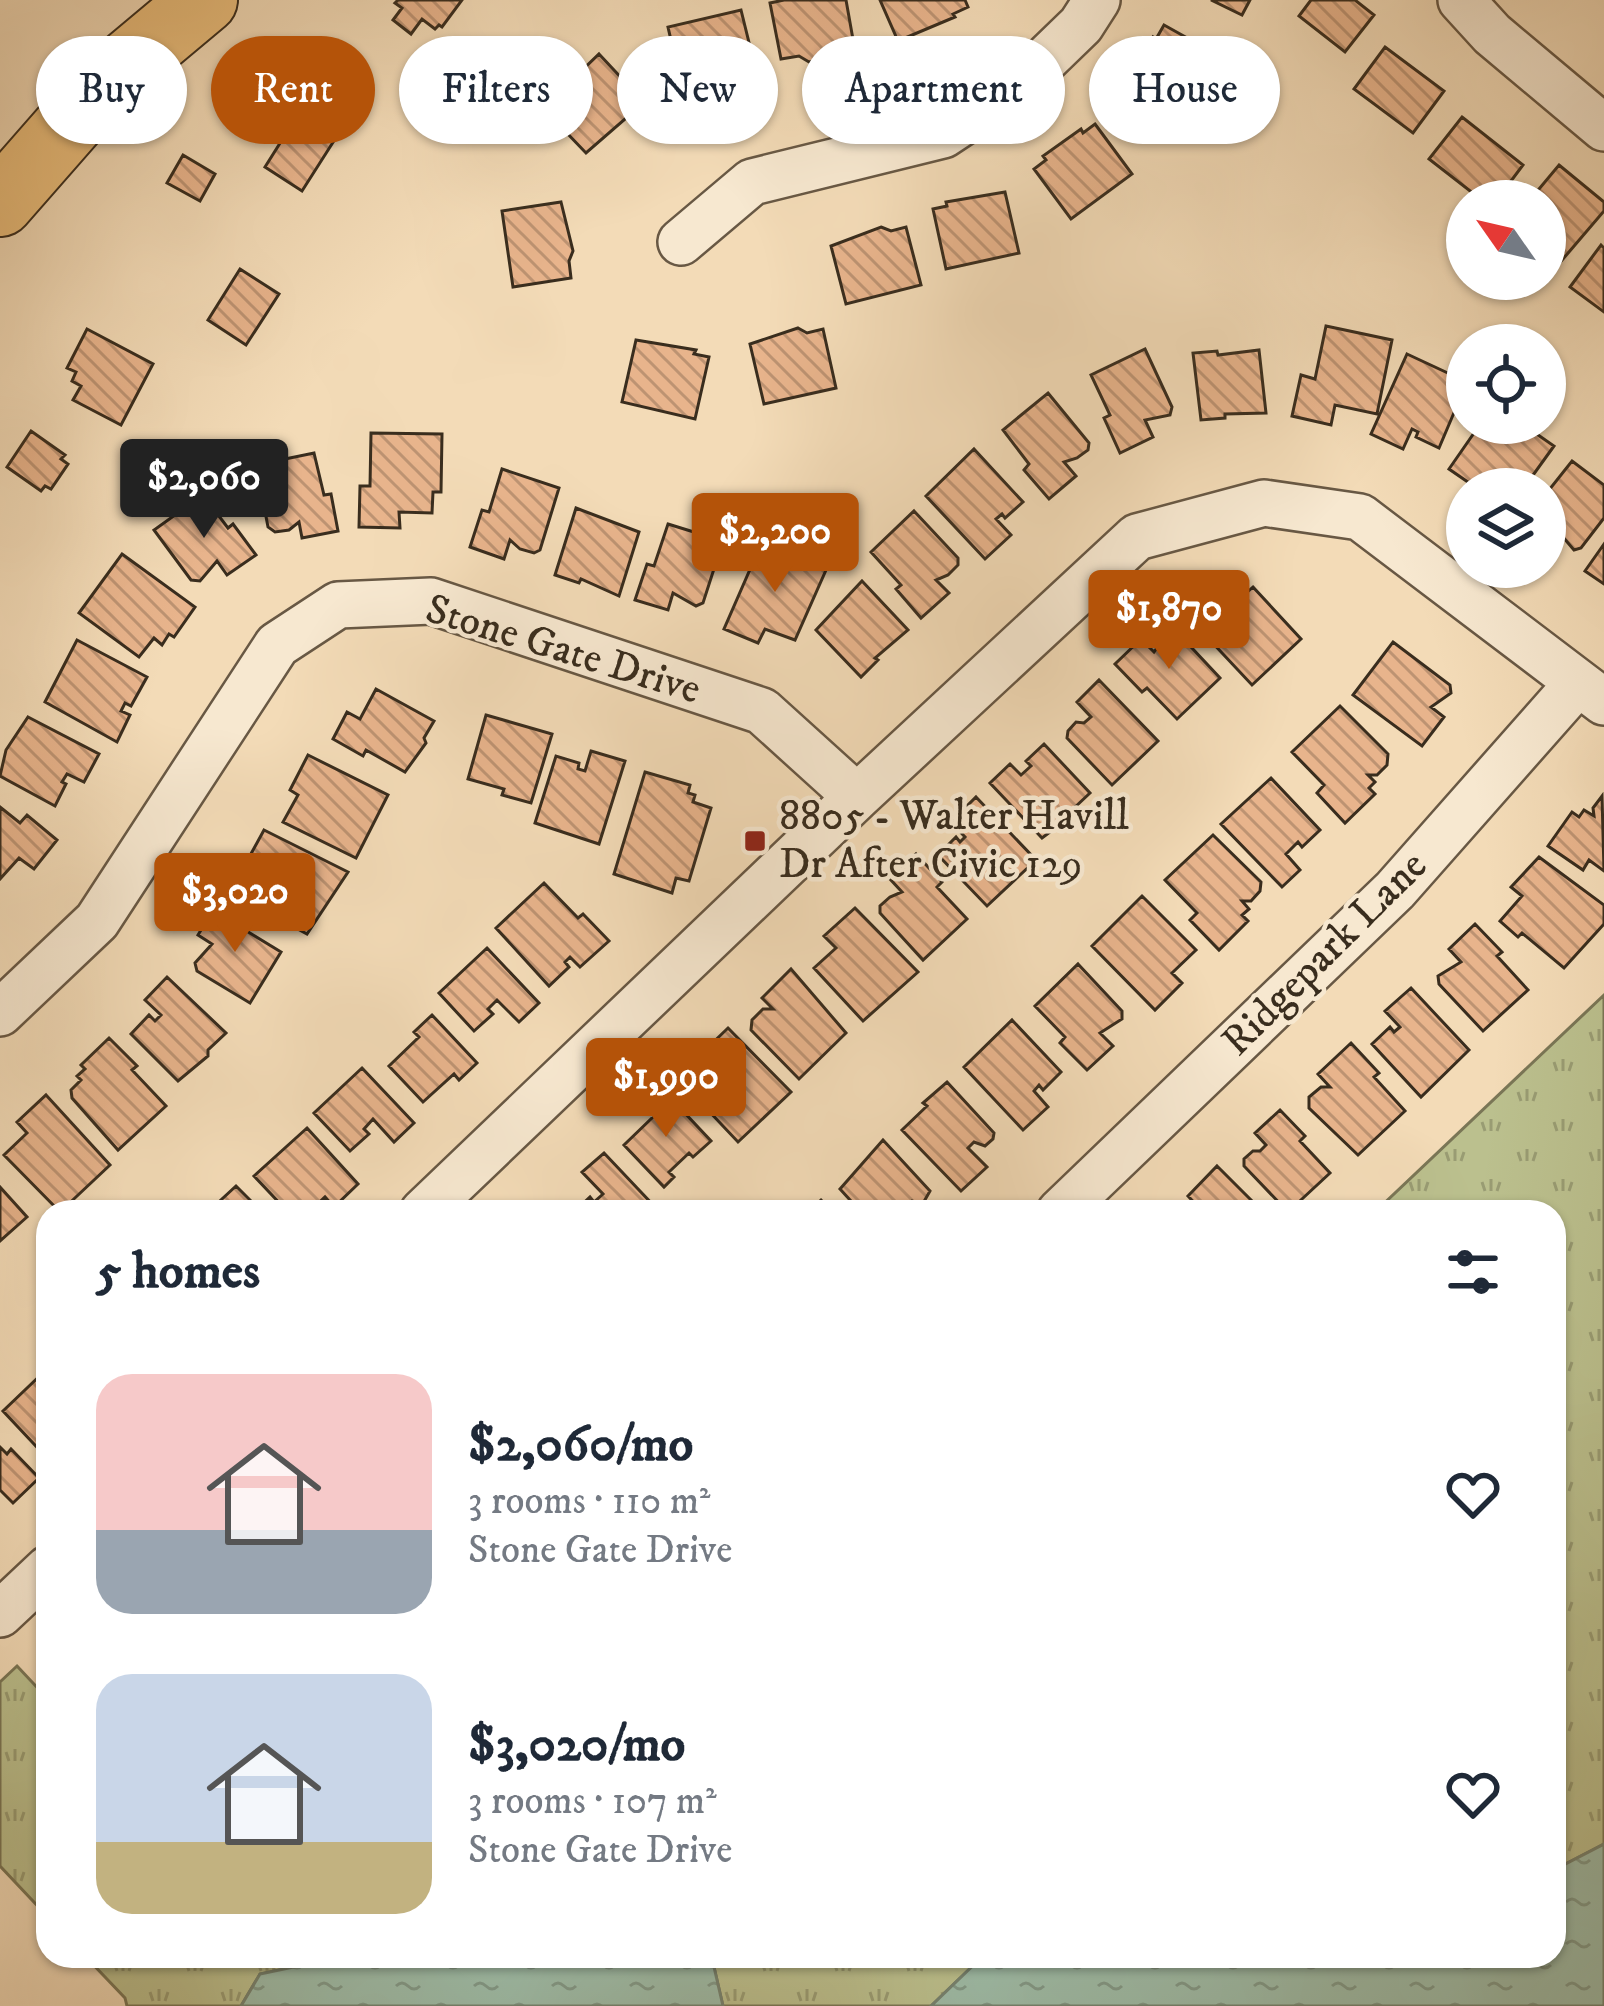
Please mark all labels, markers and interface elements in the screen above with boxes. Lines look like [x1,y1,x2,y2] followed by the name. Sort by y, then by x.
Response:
[36,36,187,144] chip: Buy
[211,36,375,144] chip: Rent
[399,36,593,144] chip: Filters
[617,36,778,144] chip: New
[802,36,1065,144] chip: Apartment
[1089,36,1280,144] chip: House
[1446,180,1566,300] north arrow
[1446,180,1566,588] map controls
[1446,324,1566,444] button: locate
[106,439,302,541] pin: $2,060
[147,453,261,502] text: $2,060
[1446,468,1566,588] button: layers
[677,493,873,595] pin: $2,200
[719,507,831,556] text: $2,200
[1071,570,1267,672] pin: $1,870
[419,584,707,716] street label: Stone Gate Drive
[1115,584,1223,633] text: $1,870
[779,791,1129,891] place label: 8805 - Walter Havill Dr After Civic 129
[742,828,768,854] marker: 8805 - Walter Havill Dr After Civic 129
[1211,840,1439,1068] street label: Ridgepark Lane
[137,853,333,955] pin: $3,020
[181,867,289,916] text: $3,020
[568,1038,764,1140] pin: $1,990
[613,1052,719,1101] text: $1,990
[1440,1239,1506,1305] icon: filters
[96,1240,260,1304] text: 5 homes
[468,1413,693,1477] text: $2,060/mo
[192,1422,336,1566] icon: home
[1440,1461,1506,1527] icon: heart
[468,1477,710,1526] text: 3 rooms · 110 m²
[468,1526,732,1575] text: Stone Gate Drive
[468,1713,685,1777] text: $3,020/mo
[192,1722,336,1866] icon: home
[1440,1761,1506,1827] icon: heart
[468,1777,717,1826] text: 3 rooms · 107 m²
[468,1826,732,1875] text: Stone Gate Drive

